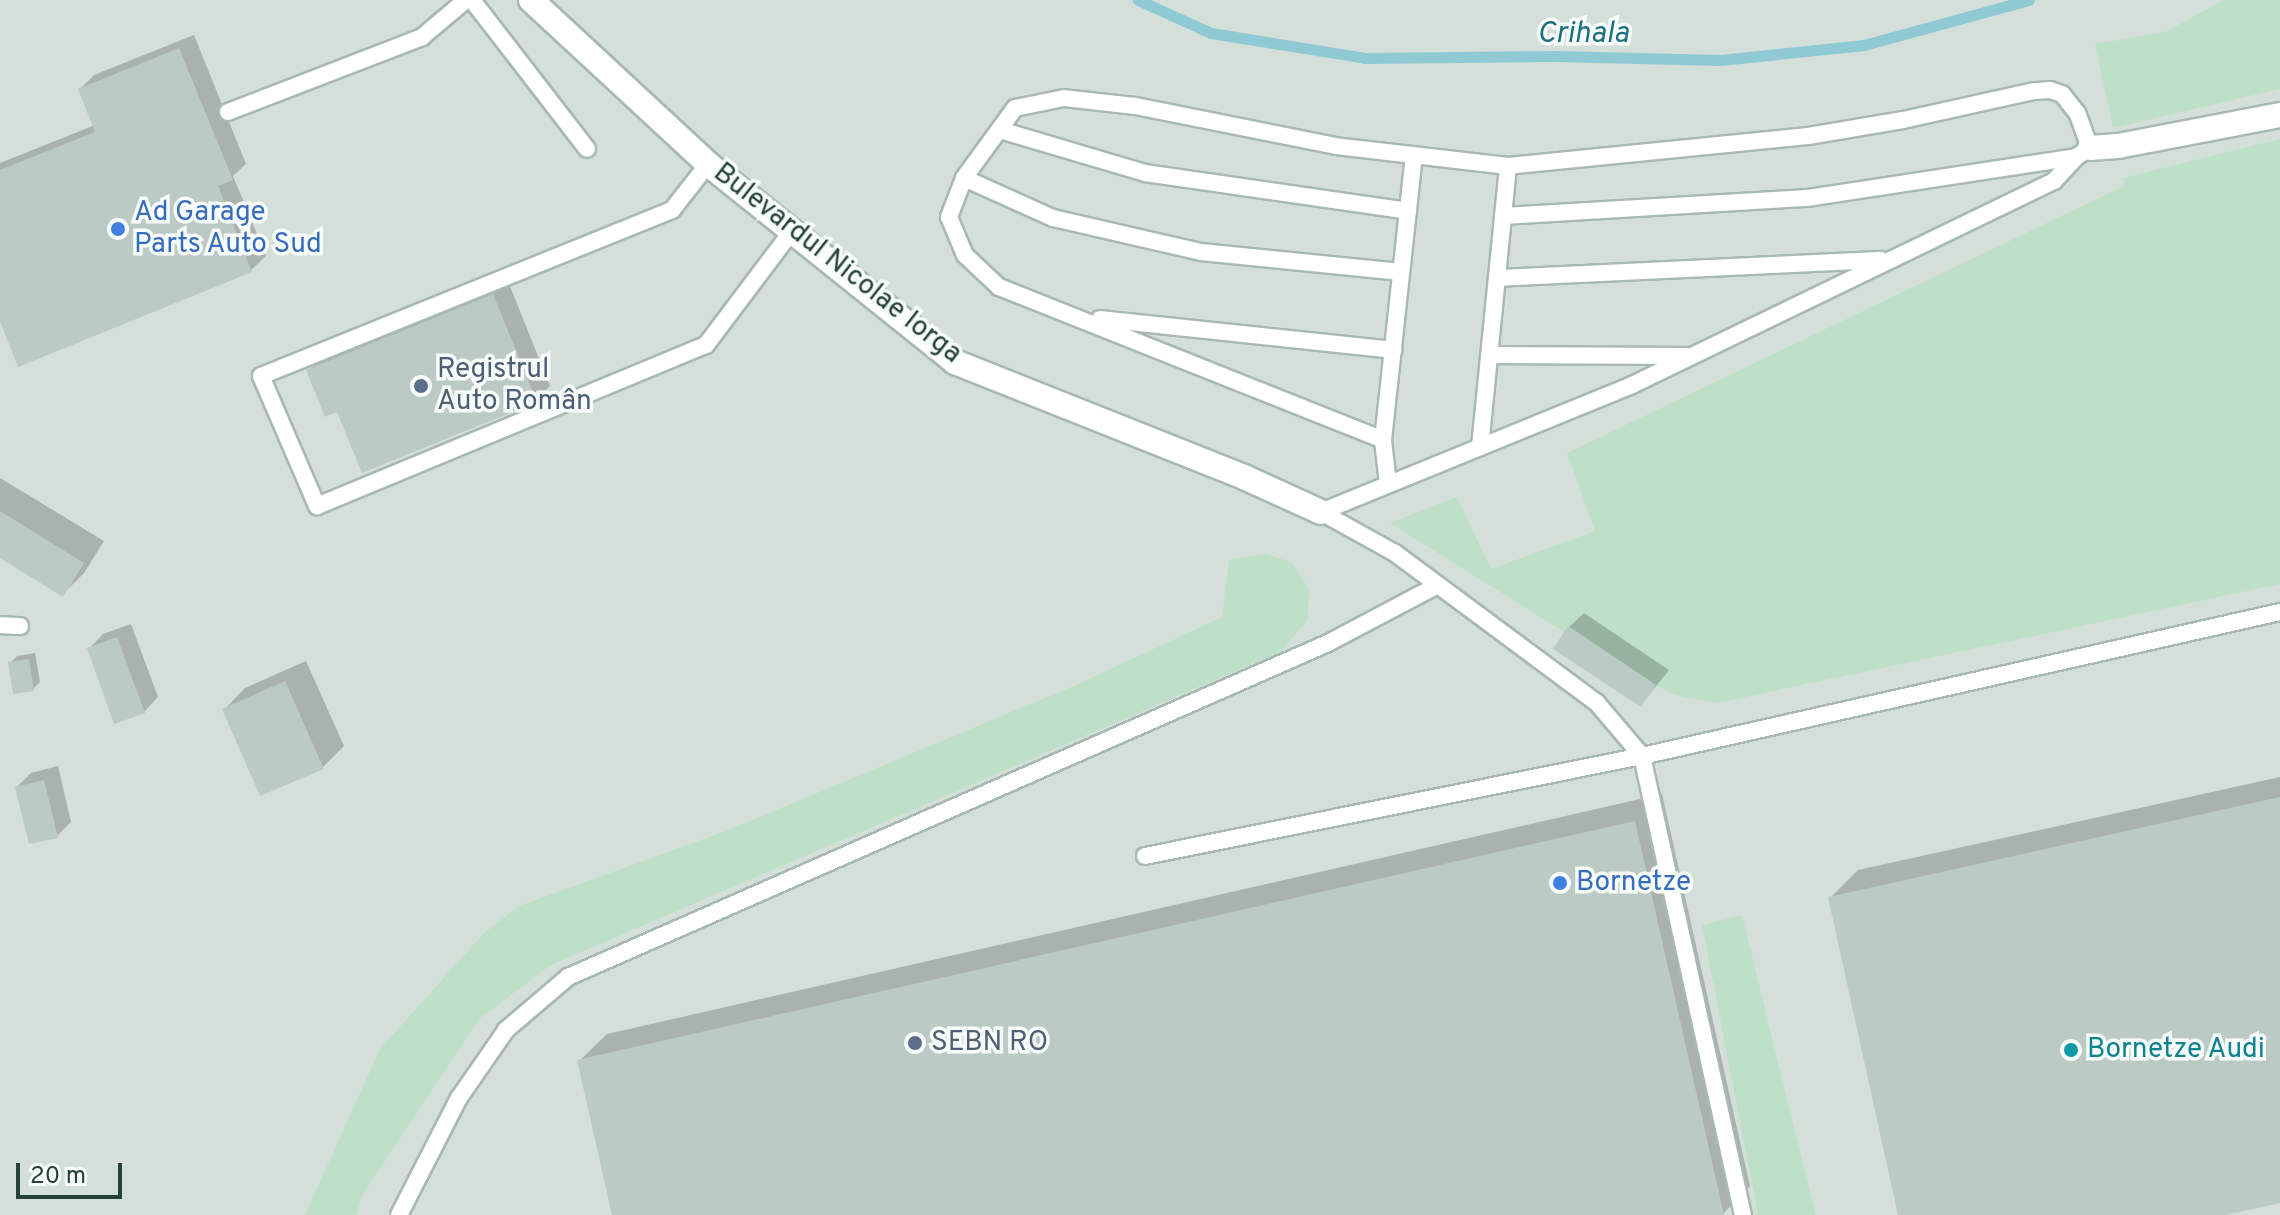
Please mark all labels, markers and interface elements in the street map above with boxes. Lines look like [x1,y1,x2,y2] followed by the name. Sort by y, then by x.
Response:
[1537,17,1629,53] water label: Crihala
[706,157,968,371] street label: Bulevardul Nicolae Iorga
[134,196,323,262] place label: Ad Garage Parts Auto Sud
[109,220,127,238] marker: Ad Garage Parts Auto Sud
[437,353,592,419] place label: Registrul Auto Român
[412,377,430,395] marker: Registrul Auto Român
[1576,866,1691,900] place label: Bornetze
[1551,874,1569,892] marker: Bornetze
[931,1026,1048,1060] place label: SEBN RO
[2087,1033,2266,1067] place label: Bornetze Audi
[906,1034,924,1052] marker: SEBN RO
[2062,1041,2080,1059] marker: Bornetze Audi
[20,1147,126,1197] scale bar
[30,1162,86,1192] text: 20 m

